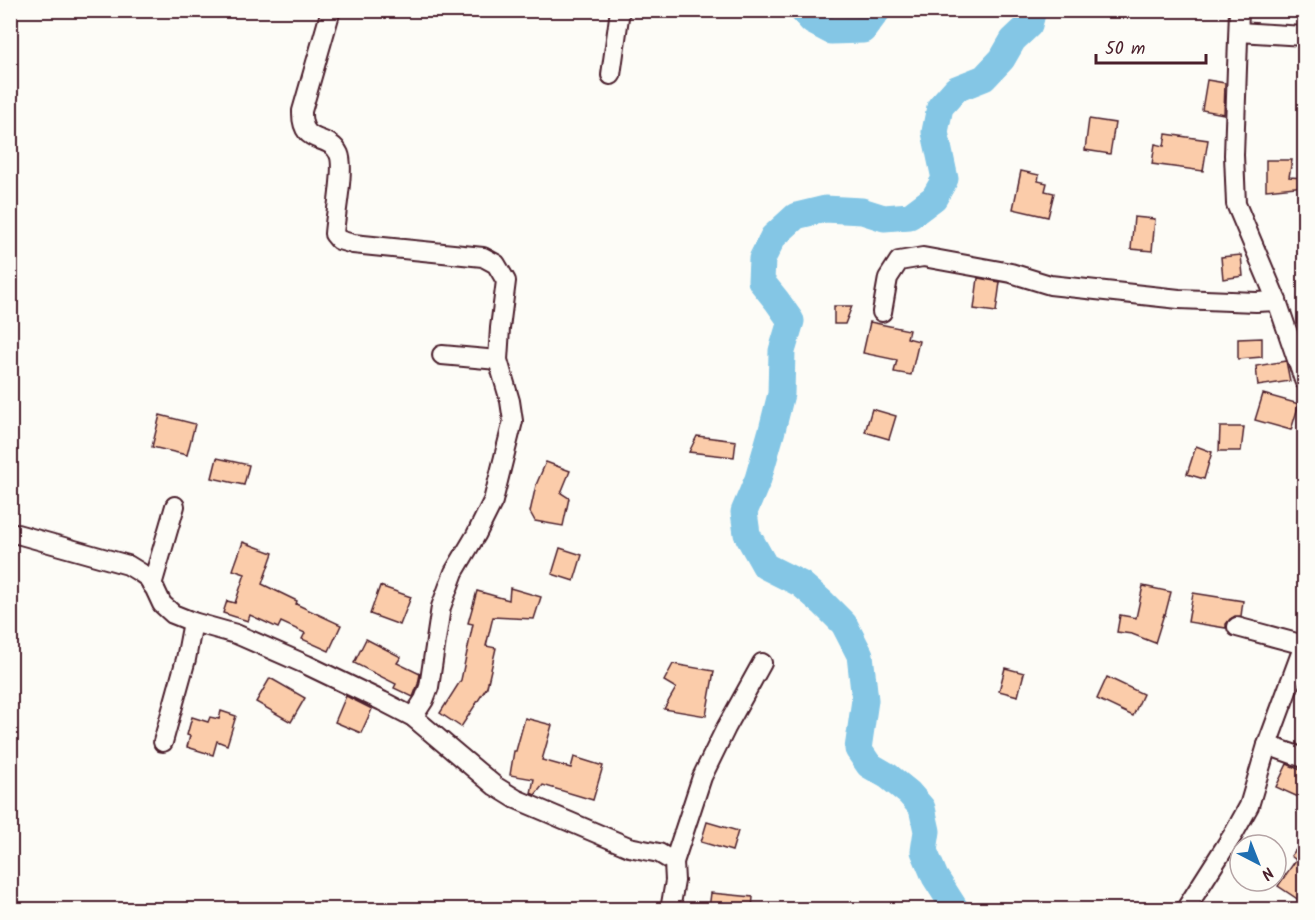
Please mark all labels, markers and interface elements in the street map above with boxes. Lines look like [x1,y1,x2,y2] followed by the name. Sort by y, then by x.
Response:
[1096,27,1206,65] scale bar
[1105,35,1145,64] text: 50 m
[1228,833,1288,893] north arrow
[1255,860,1279,886] text: N

